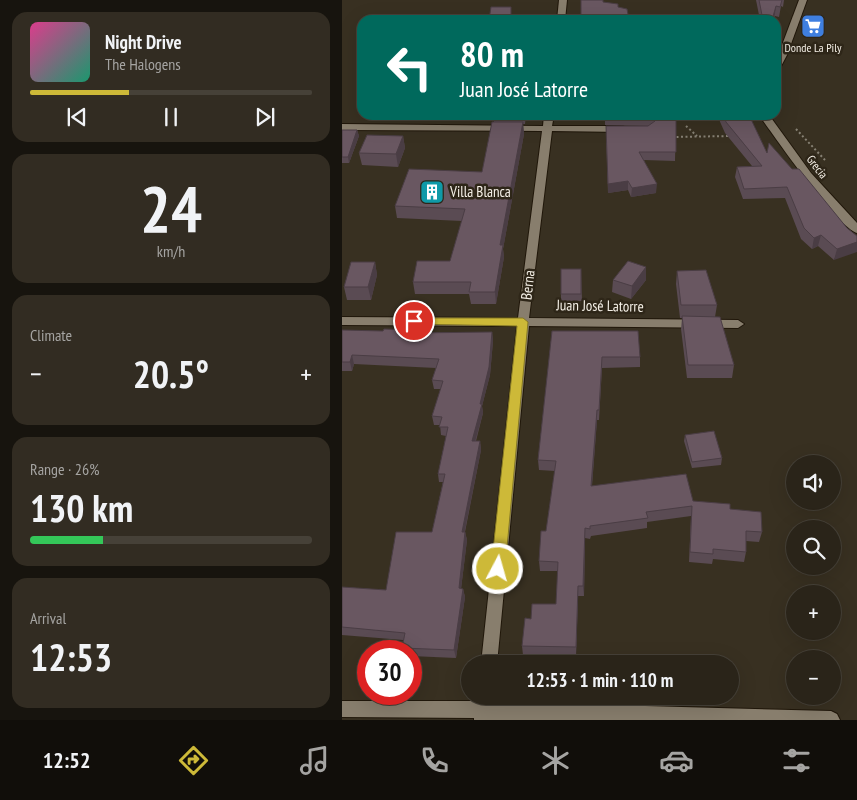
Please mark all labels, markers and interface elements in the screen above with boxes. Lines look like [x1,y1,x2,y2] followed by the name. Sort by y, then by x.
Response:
[800,13,826,39] supermarket icon: Donde La Pily
[105,30,182,54] text: Night Drive
[460,31,524,77] text: 80 m
[377,35,442,100] icon: left
[785,40,842,55] place label: Donde La Pily
[105,54,181,74] text: The Halogens
[460,75,588,103] text: Juan José Latorre
[63,103,91,131] icon: previous
[157,103,185,131] icon: pause
[251,103,279,131] icon: next
[804,152,831,182] street label: Grecia
[140,166,202,250] text: 24
[419,179,445,205] building icon: Villa Blanca
[449,182,511,201] place label: Villa Blanca
[157,241,185,261] text: km/h
[516,269,539,301] street label: Berna
[555,295,644,316] street label: Juan José Latorre
[393,300,435,342] pin
[400,307,428,335] icon: arrive
[30,325,72,345] text: Climate
[133,349,209,398] text: 20.5°
[30,355,42,392] text: −
[300,355,312,392] text: +
[786,455,841,705] map controls
[786,455,841,510] button: sound
[30,459,99,479] text: Range · 26%
[30,483,133,532] text: 130 km
[786,520,841,575] button: search
[471,542,523,594] position arrow
[786,585,841,640] button: +
[30,608,66,628] text: Arrival
[30,632,112,681] text: 12:53
[357,640,422,705] speed limit sign: 30
[786,650,841,705] button: −
[527,668,673,692] text: 12:53 · 1 min · 110 m
[176,743,211,778] icon: directions
[297,743,332,778] icon: music
[417,743,452,778] icon: phone
[538,743,573,778] icon: climate
[659,743,694,778] icon: car
[779,743,814,778] icon: filters
[43,746,90,774] text: 12:52

